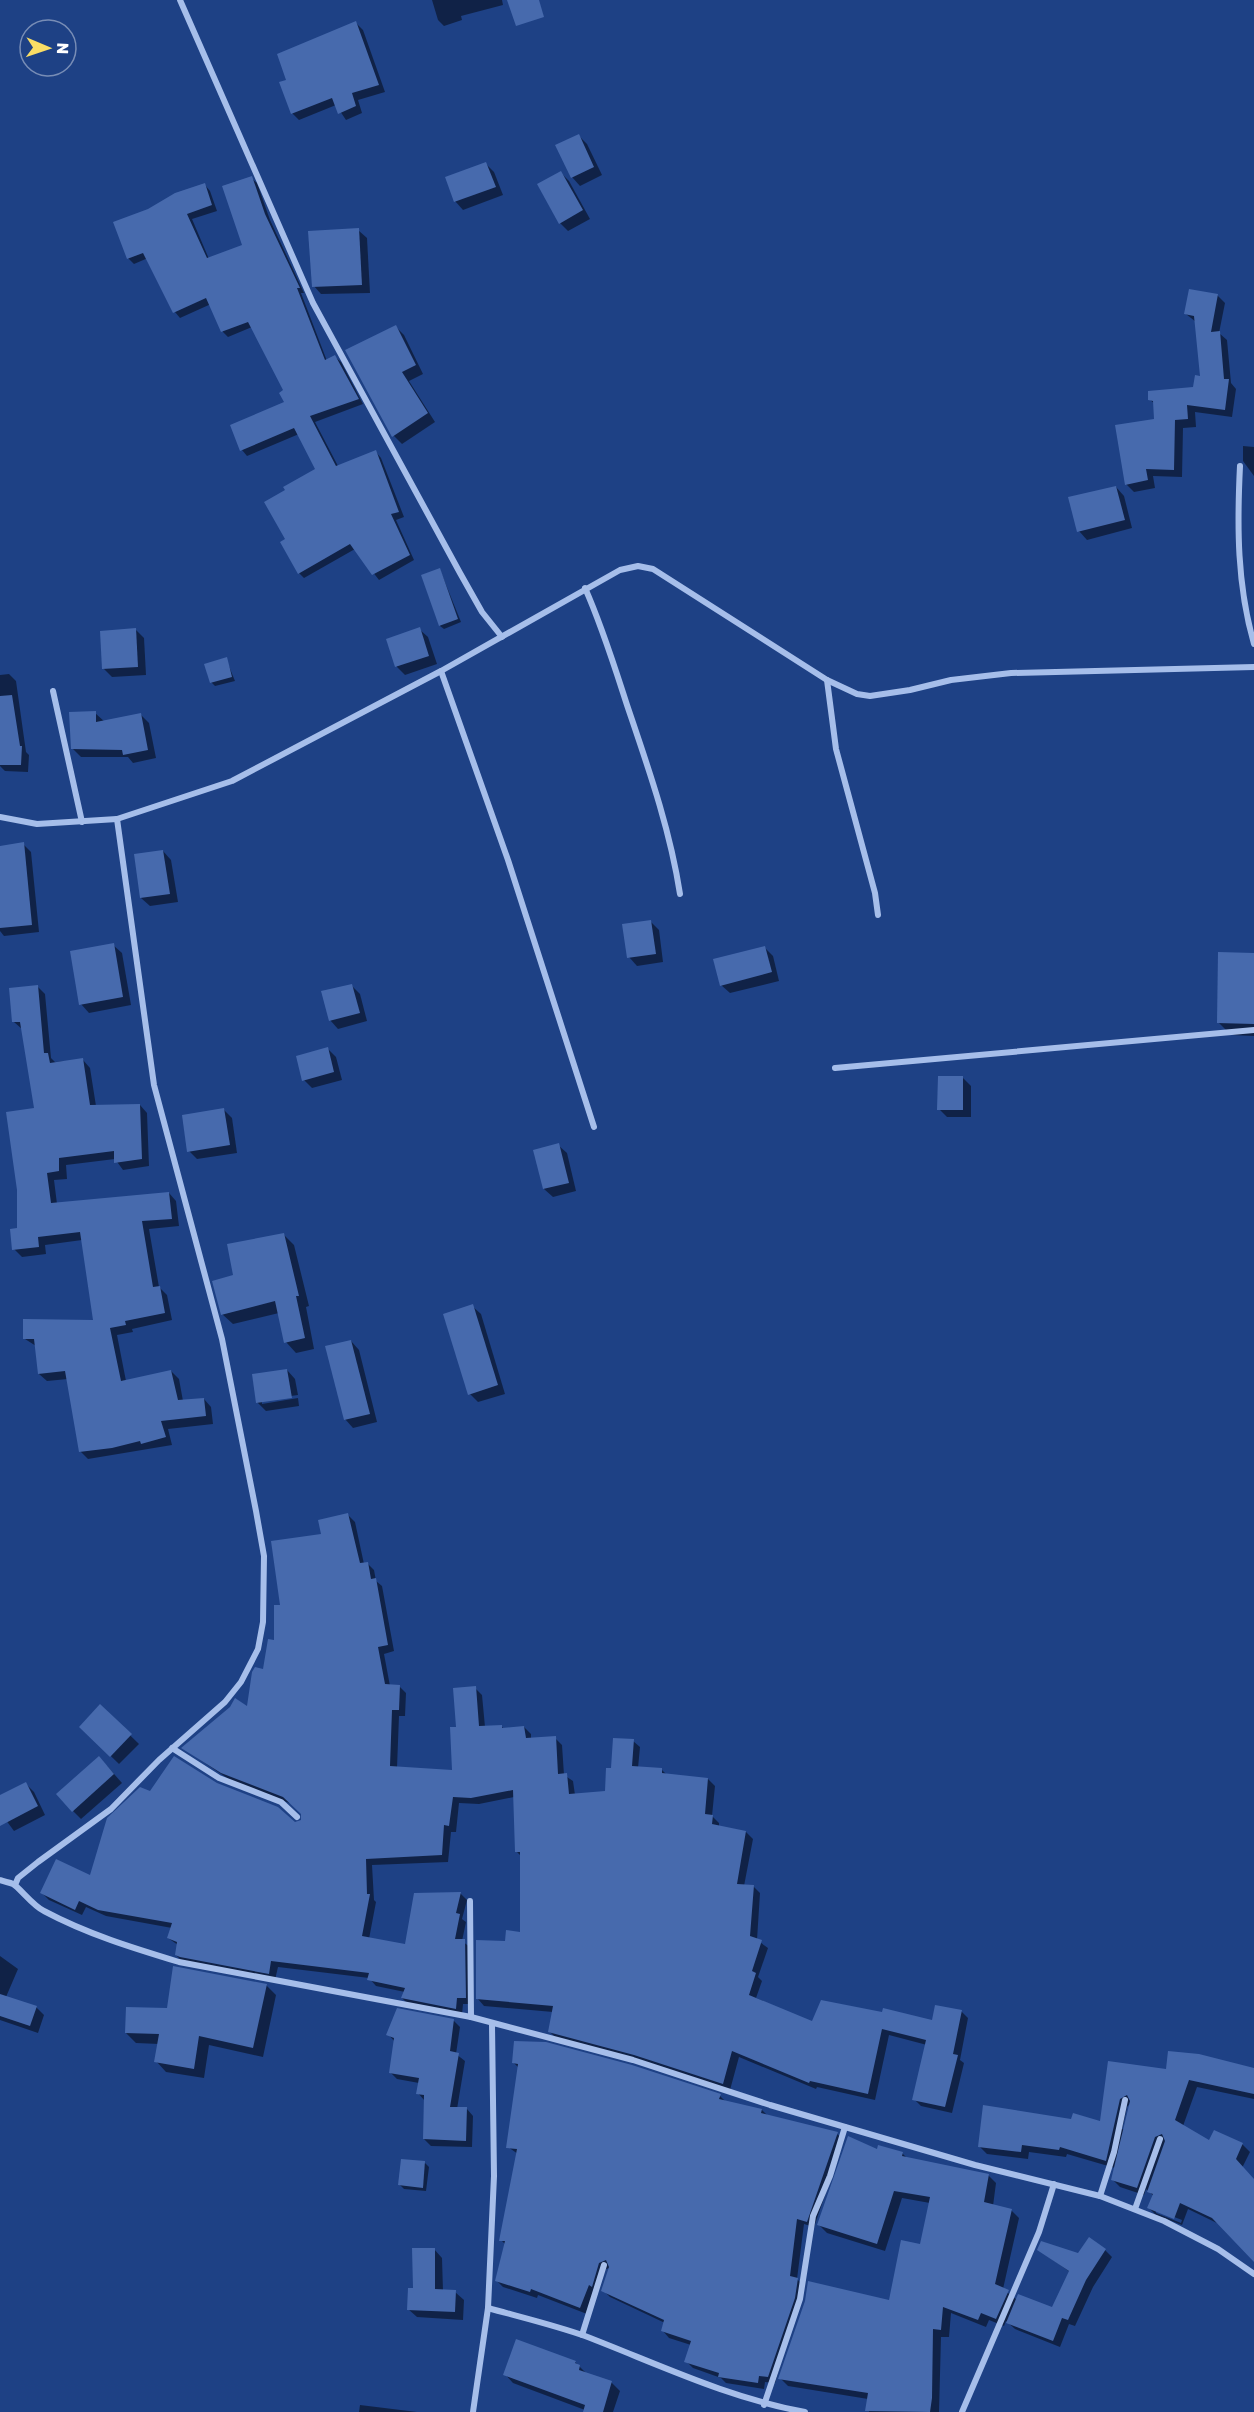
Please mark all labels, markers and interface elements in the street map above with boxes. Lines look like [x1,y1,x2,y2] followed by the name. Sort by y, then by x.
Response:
[18,18,78,78] north arrow
[53,42,72,55] text: N

